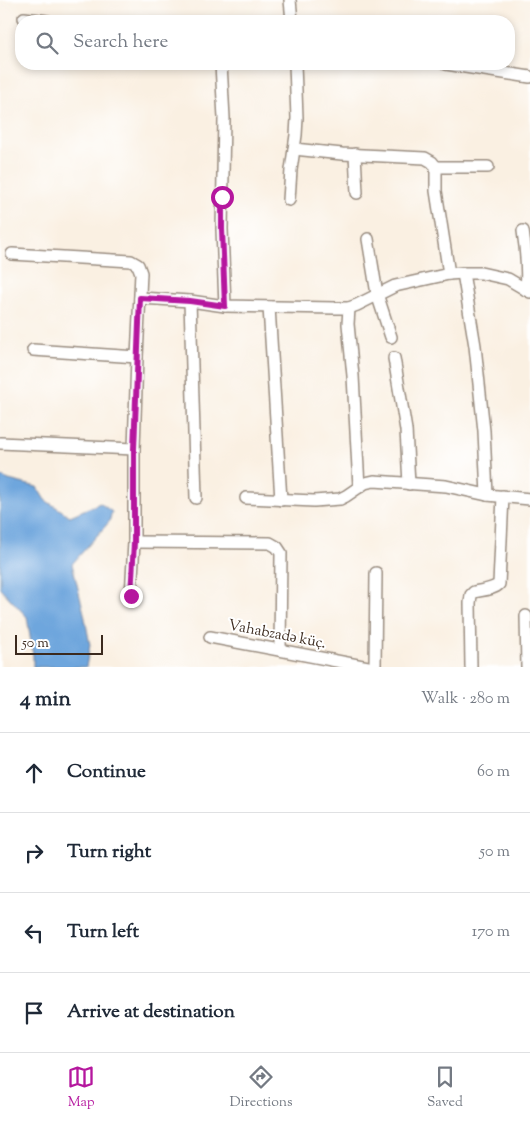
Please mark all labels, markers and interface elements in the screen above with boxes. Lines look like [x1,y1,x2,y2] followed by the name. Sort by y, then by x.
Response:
[15,15,515,70] search box
[33,29,61,57] icon: search
[73,29,168,56] text: Search here
[211,186,234,209] route start
[120,585,143,608] route end
[226,615,328,655] street label: Vahabzadə küç.
[15,632,102,655] scale bar
[22,634,49,654] text: 50 m
[20,685,71,715] text: 4 min
[421,688,510,711] text: Walk · 280 m
[20,759,48,787] icon: ahead
[67,759,146,786] text: Continue
[477,761,510,784] text: 60 m
[20,839,48,867] icon: right
[67,839,151,866] text: Turn right
[479,841,510,864] text: 50 m
[20,919,48,947] icon: left
[67,919,139,946] text: Turn left
[472,921,510,944] text: 170 m
[20,999,48,1027] icon: arrive
[67,999,235,1026] text: Arrive at destination
[67,1063,95,1113] tab: Map
[229,1063,293,1113] tab: Directions
[427,1063,463,1113] tab: Saved

